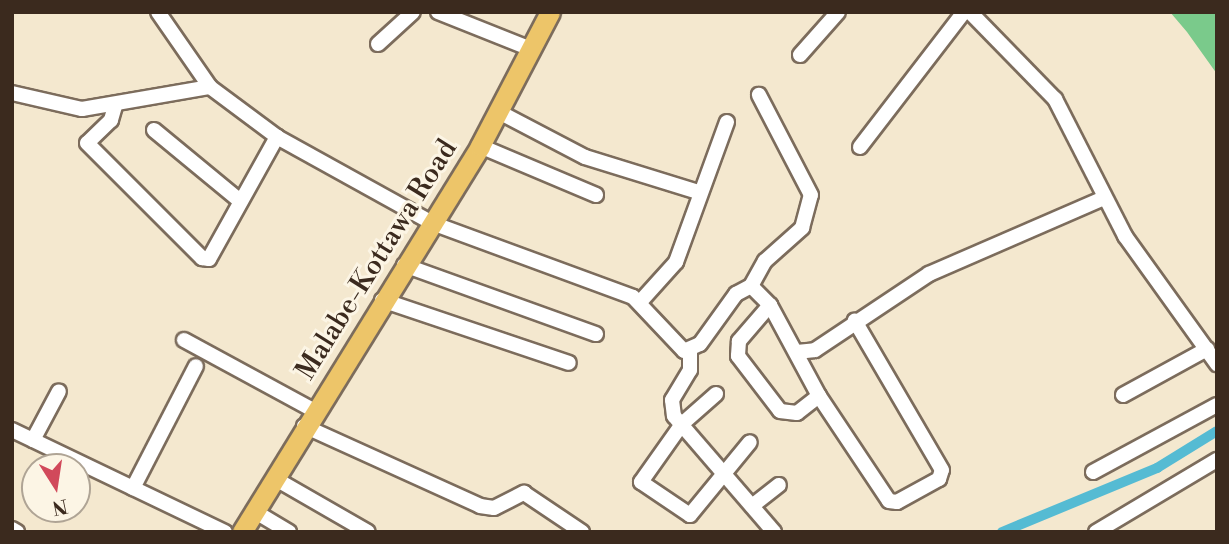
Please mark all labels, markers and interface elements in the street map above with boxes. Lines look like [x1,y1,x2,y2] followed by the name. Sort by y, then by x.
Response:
[289,134,465,386] street label: Malabe-Kottawa Road
[21,453,91,523] north arrow
[50,493,70,520] text: N

